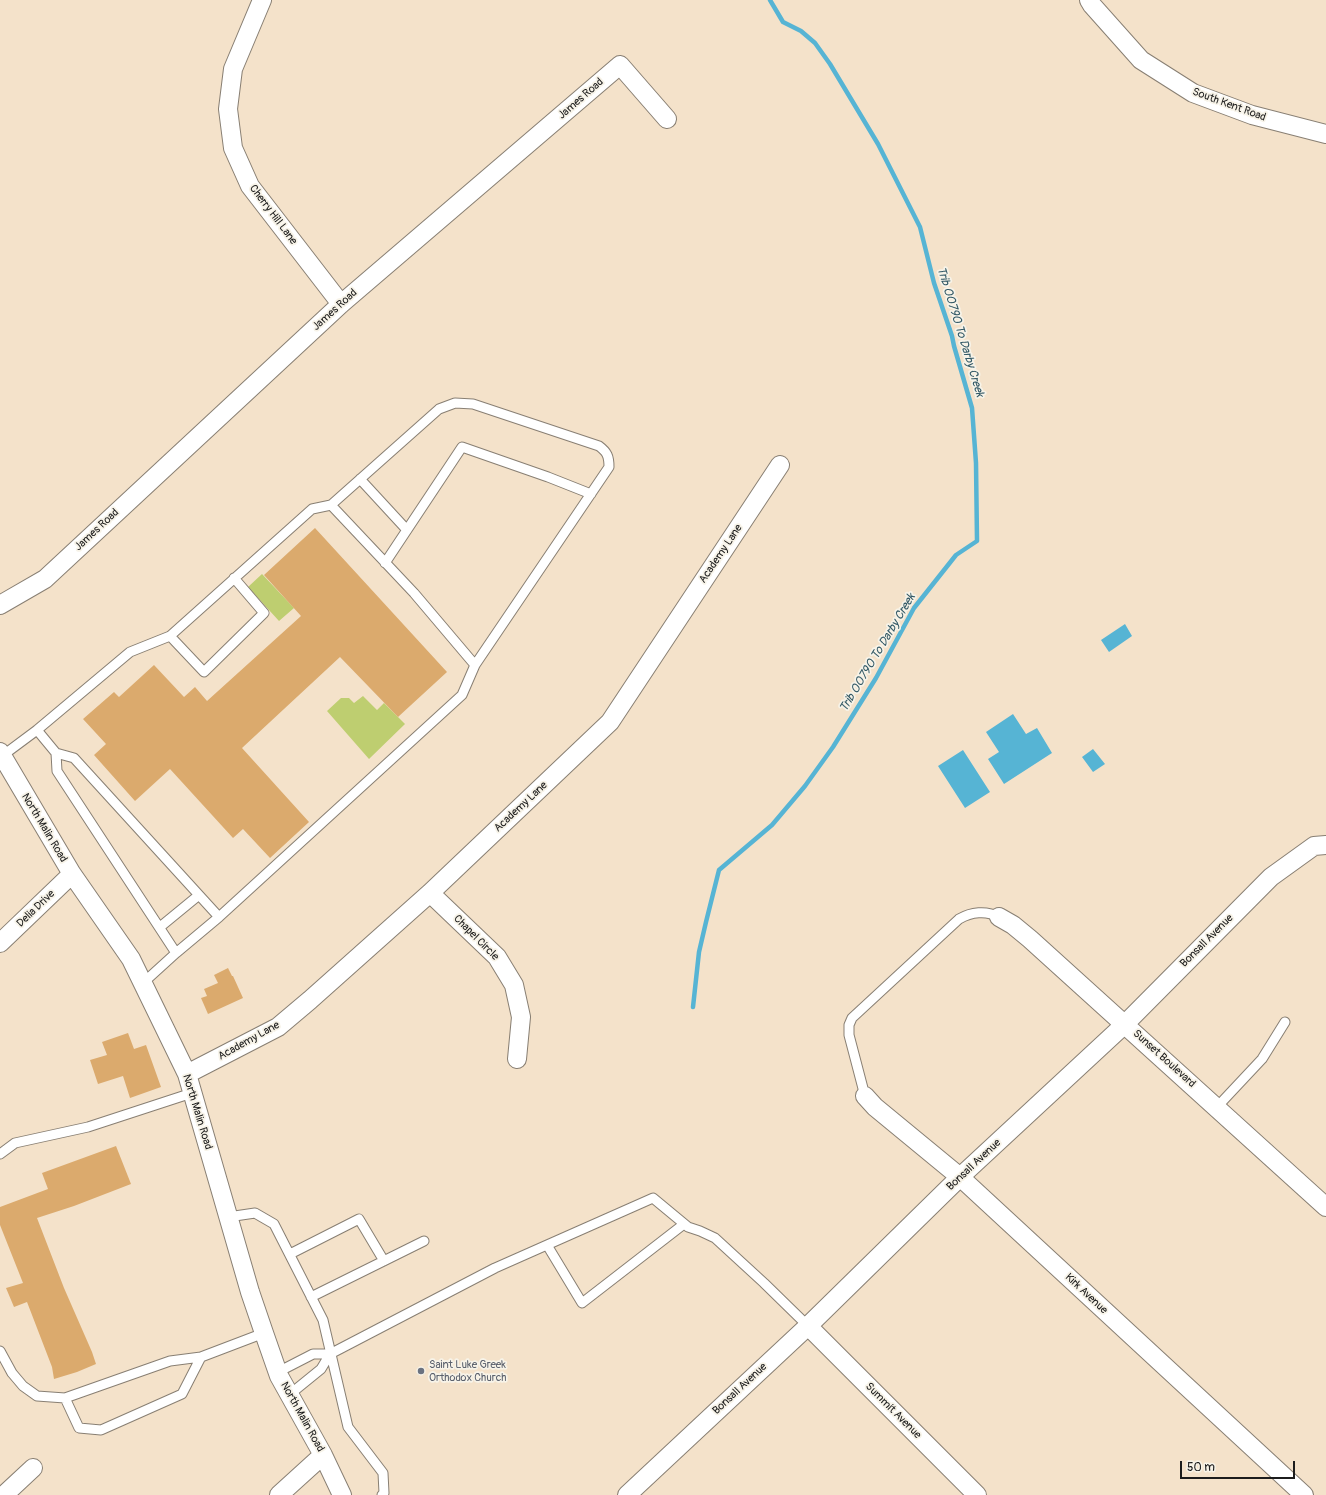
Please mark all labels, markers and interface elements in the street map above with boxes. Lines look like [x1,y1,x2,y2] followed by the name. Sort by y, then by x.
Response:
[556,76,606,122] street label: James Road
[1190,86,1268,124] street label: South Kent Road
[246,182,300,248] street label: Cherry Hill Lane
[933,265,987,399] water label: Trib 00790 To Darby Creek
[310,286,360,334] street label: James Road
[72,506,122,554] street label: James Road
[696,522,746,586] street label: Academy Lane
[837,591,919,715] water label: Trib 00790 To Darby Creek
[492,779,550,835] street label: Academy Lane
[18,791,70,865] street label: North Malin Road
[14,888,58,930] street label: Delia Drive
[450,912,502,964] street label: Chapel Circle
[1178,912,1236,970] street label: Bonsall Avenue
[216,1019,282,1063] street label: Academy Lane
[1130,1027,1198,1091] street label: Sunset Boulevard
[179,1073,215,1151] street label: North Malin Road
[944,1136,1004,1194] street label: Bonsall Avenue
[1062,1271,1110,1317] street label: Kirk Avenue
[429,1358,506,1384] place label: Saint Luke Greek Orthodox Church
[710,1360,770,1418] street label: Bonsall Avenue
[416,1366,426,1376] marker: Saint Luke Greek Orthodox Church
[277,1380,327,1454] street label: North Malin Road
[862,1380,924,1442] street label: Summit Avenue
[1182,1453,1297,1479] scale bar
[1187,1460,1215,1475] text: 50 m

